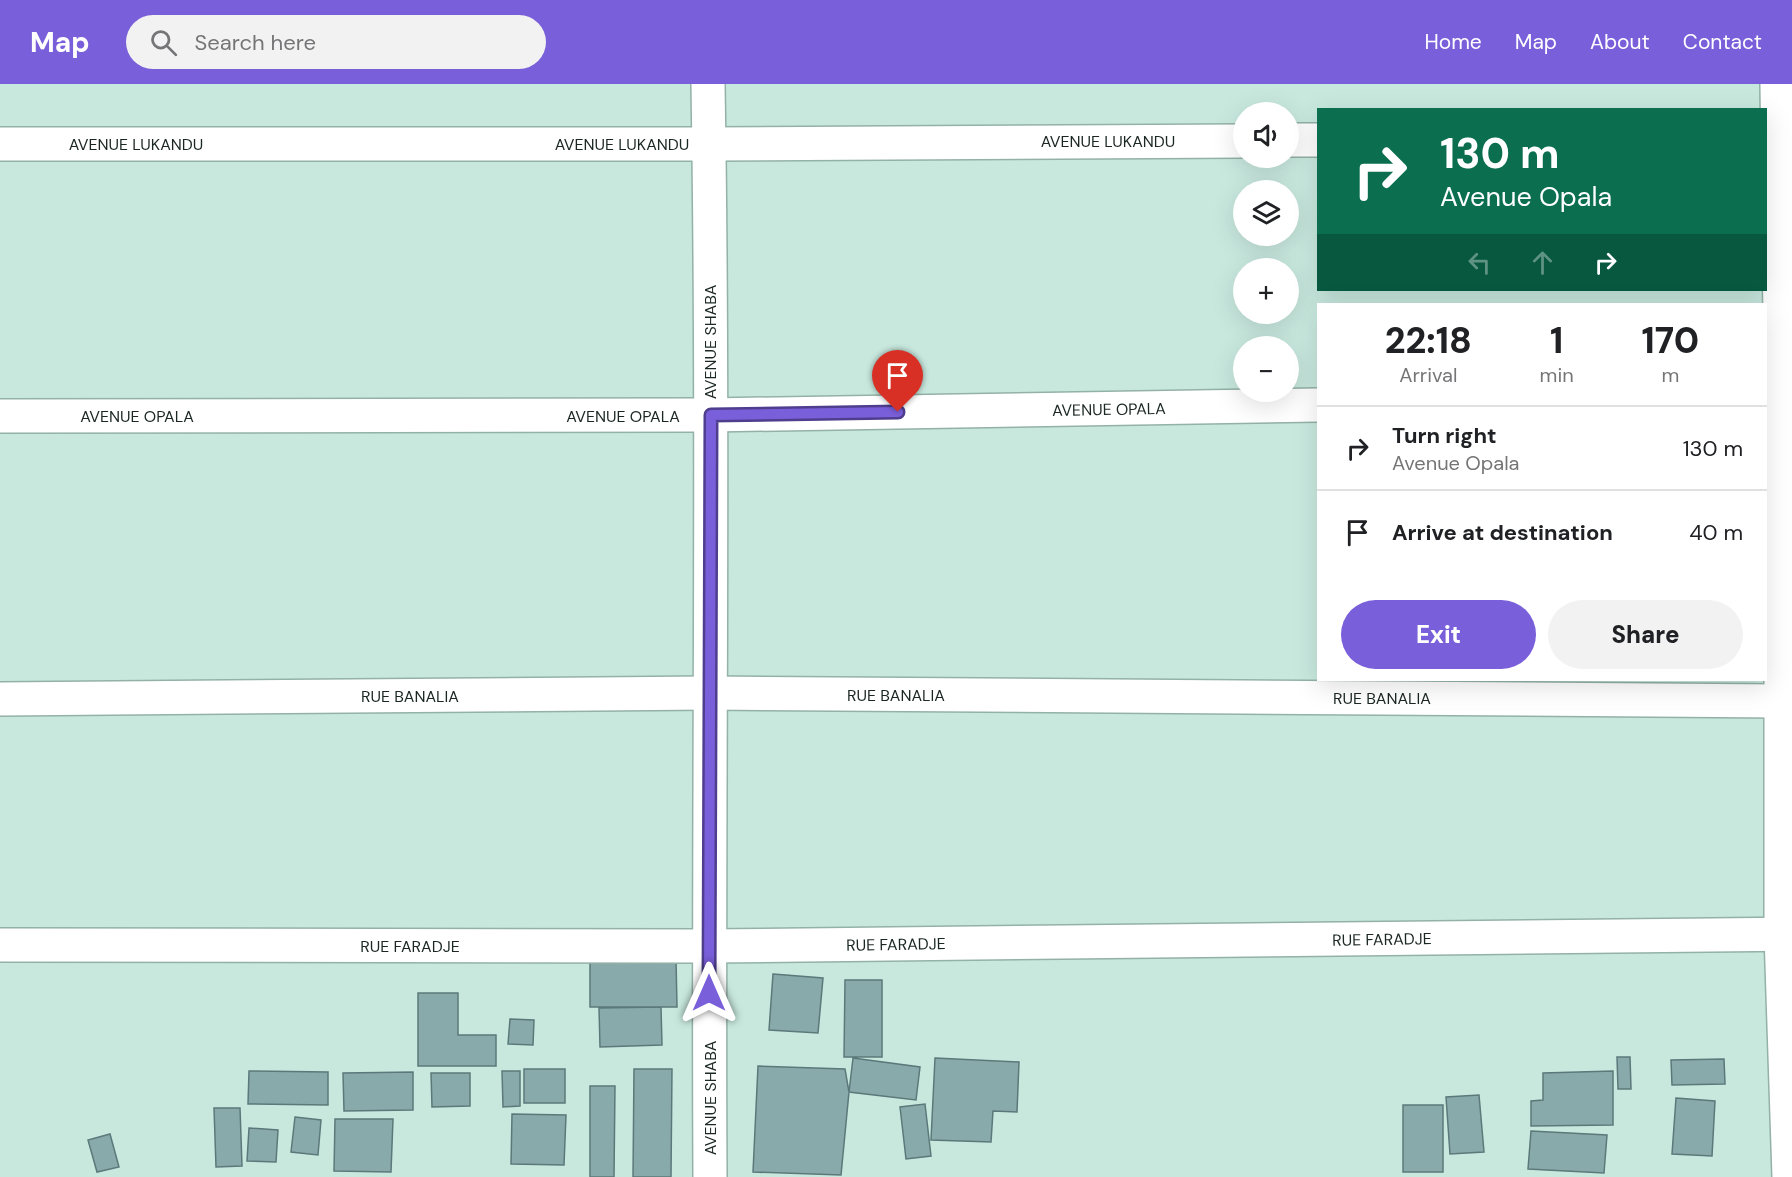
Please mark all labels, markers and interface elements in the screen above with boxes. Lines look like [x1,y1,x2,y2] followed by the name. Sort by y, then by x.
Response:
[126,15,546,69] search box
[30,24,90,61] text: Map
[147,26,180,59] icon: search
[195,28,316,57] text: Search here
[1424,28,1482,56] text: Home
[1515,28,1557,56] text: Map
[1590,28,1650,56] text: About
[1683,28,1762,56] text: Contact
[1233,102,1299,402] map controls
[1233,102,1299,168] button: sound
[1440,126,1560,181] text: 130 m
[1041,131,1175,152] street label: AVENUE LUKANDU
[1341,132,1419,210] icon: right
[69,134,203,155] street label: AVENUE LUKANDU
[555,134,689,155] street label: AVENUE LUKANDU
[1440,179,1612,214] text: Avenue Opala
[1233,180,1299,246] button: layers
[1463,246,1496,279] icon: left
[1526,246,1559,279] icon: ahead
[1589,246,1622,279] icon: right
[1233,258,1299,324] button: +
[700,284,721,399] street label: AVENUE SHABA
[1385,317,1472,364] text: 22:18
[1550,317,1563,364] text: 1
[1641,317,1699,364] text: 170
[1233,336,1299,402] button: −
[872,350,923,412] pin
[881,359,914,392] icon: arrive
[1399,362,1457,388] text: Arrival
[1540,362,1574,388] text: min
[1661,362,1679,388] text: m
[1052,398,1166,421] street label: AVENUE OPALA
[80,406,194,427] street label: AVENUE OPALA
[566,406,680,427] street label: AVENUE OPALA
[1392,421,1497,450] text: Turn right
[1341,432,1374,465] icon: right
[1683,434,1743,463] text: 130 m
[1392,450,1520,476] text: Avenue Opala
[1341,516,1374,549] icon: arrive
[1392,518,1613,547] text: Arrive at destination
[1689,518,1743,547] text: 40 m
[1341,600,1536,669] button: Exit
[1548,600,1743,669] button: Share
[847,685,945,706] street label: RUE BANALIA
[361,686,459,707] street label: RUE BANALIA
[1333,688,1431,709] street label: RUE BANALIA
[1332,928,1432,951] street label: RUE FARADJE
[846,933,946,956] street label: RUE FARADJE
[360,936,460,957] street label: RUE FARADJE
[677,961,741,1025] position arrow
[700,1040,721,1155] street label: AVENUE SHABA

